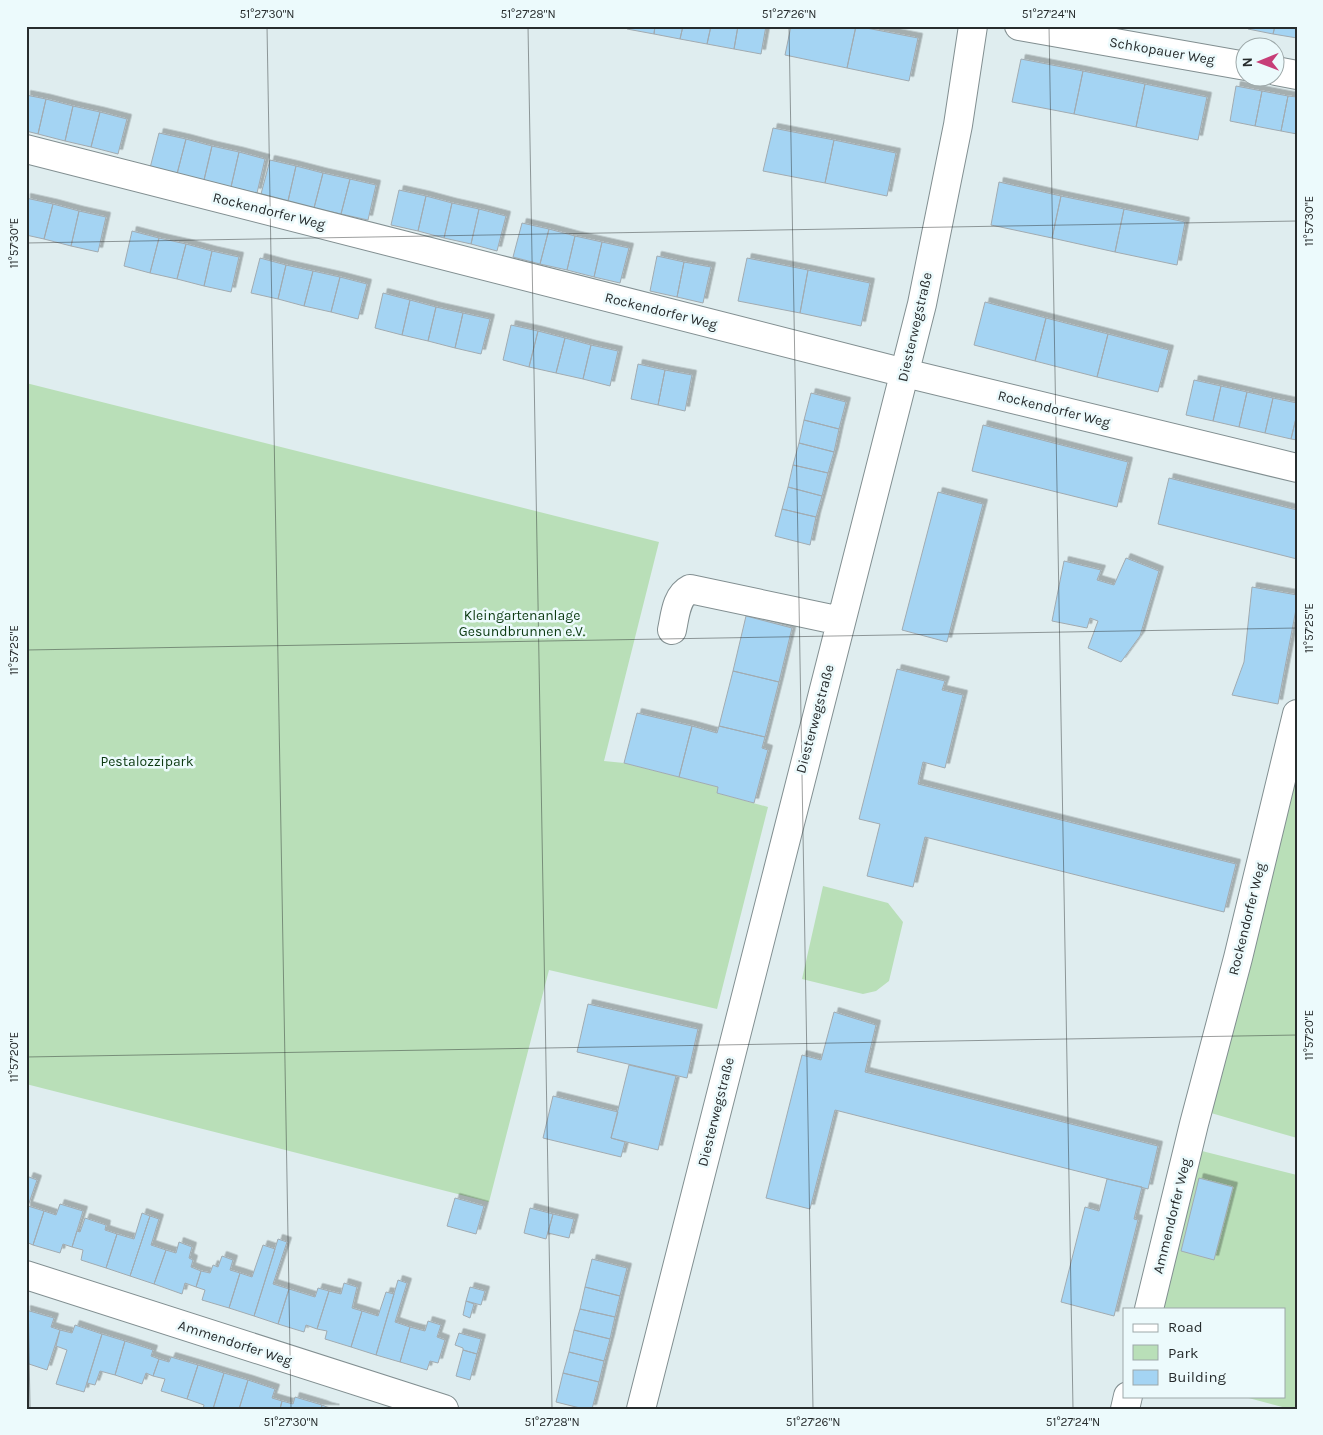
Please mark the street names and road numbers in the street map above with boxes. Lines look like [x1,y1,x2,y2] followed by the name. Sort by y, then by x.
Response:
[1108,33,1216,69] street label: Schkopauer Weg
[211,189,327,233] street label: Rockendorfer Weg
[894,271,936,383] street label: Diesterwegstraße
[603,289,719,333] street label: Rockendorfer Weg
[996,387,1112,431] street label: Rockendorfer Weg
[792,663,838,775] street label: Diesterwegstraße
[1225,861,1269,977] street label: Rockendorfer Weg
[694,1056,738,1168] street label: Diesterwegstraße
[1149,1156,1195,1276] street label: Ammendorfer Weg
[176,1317,294,1369] street label: Ammendorfer Weg

